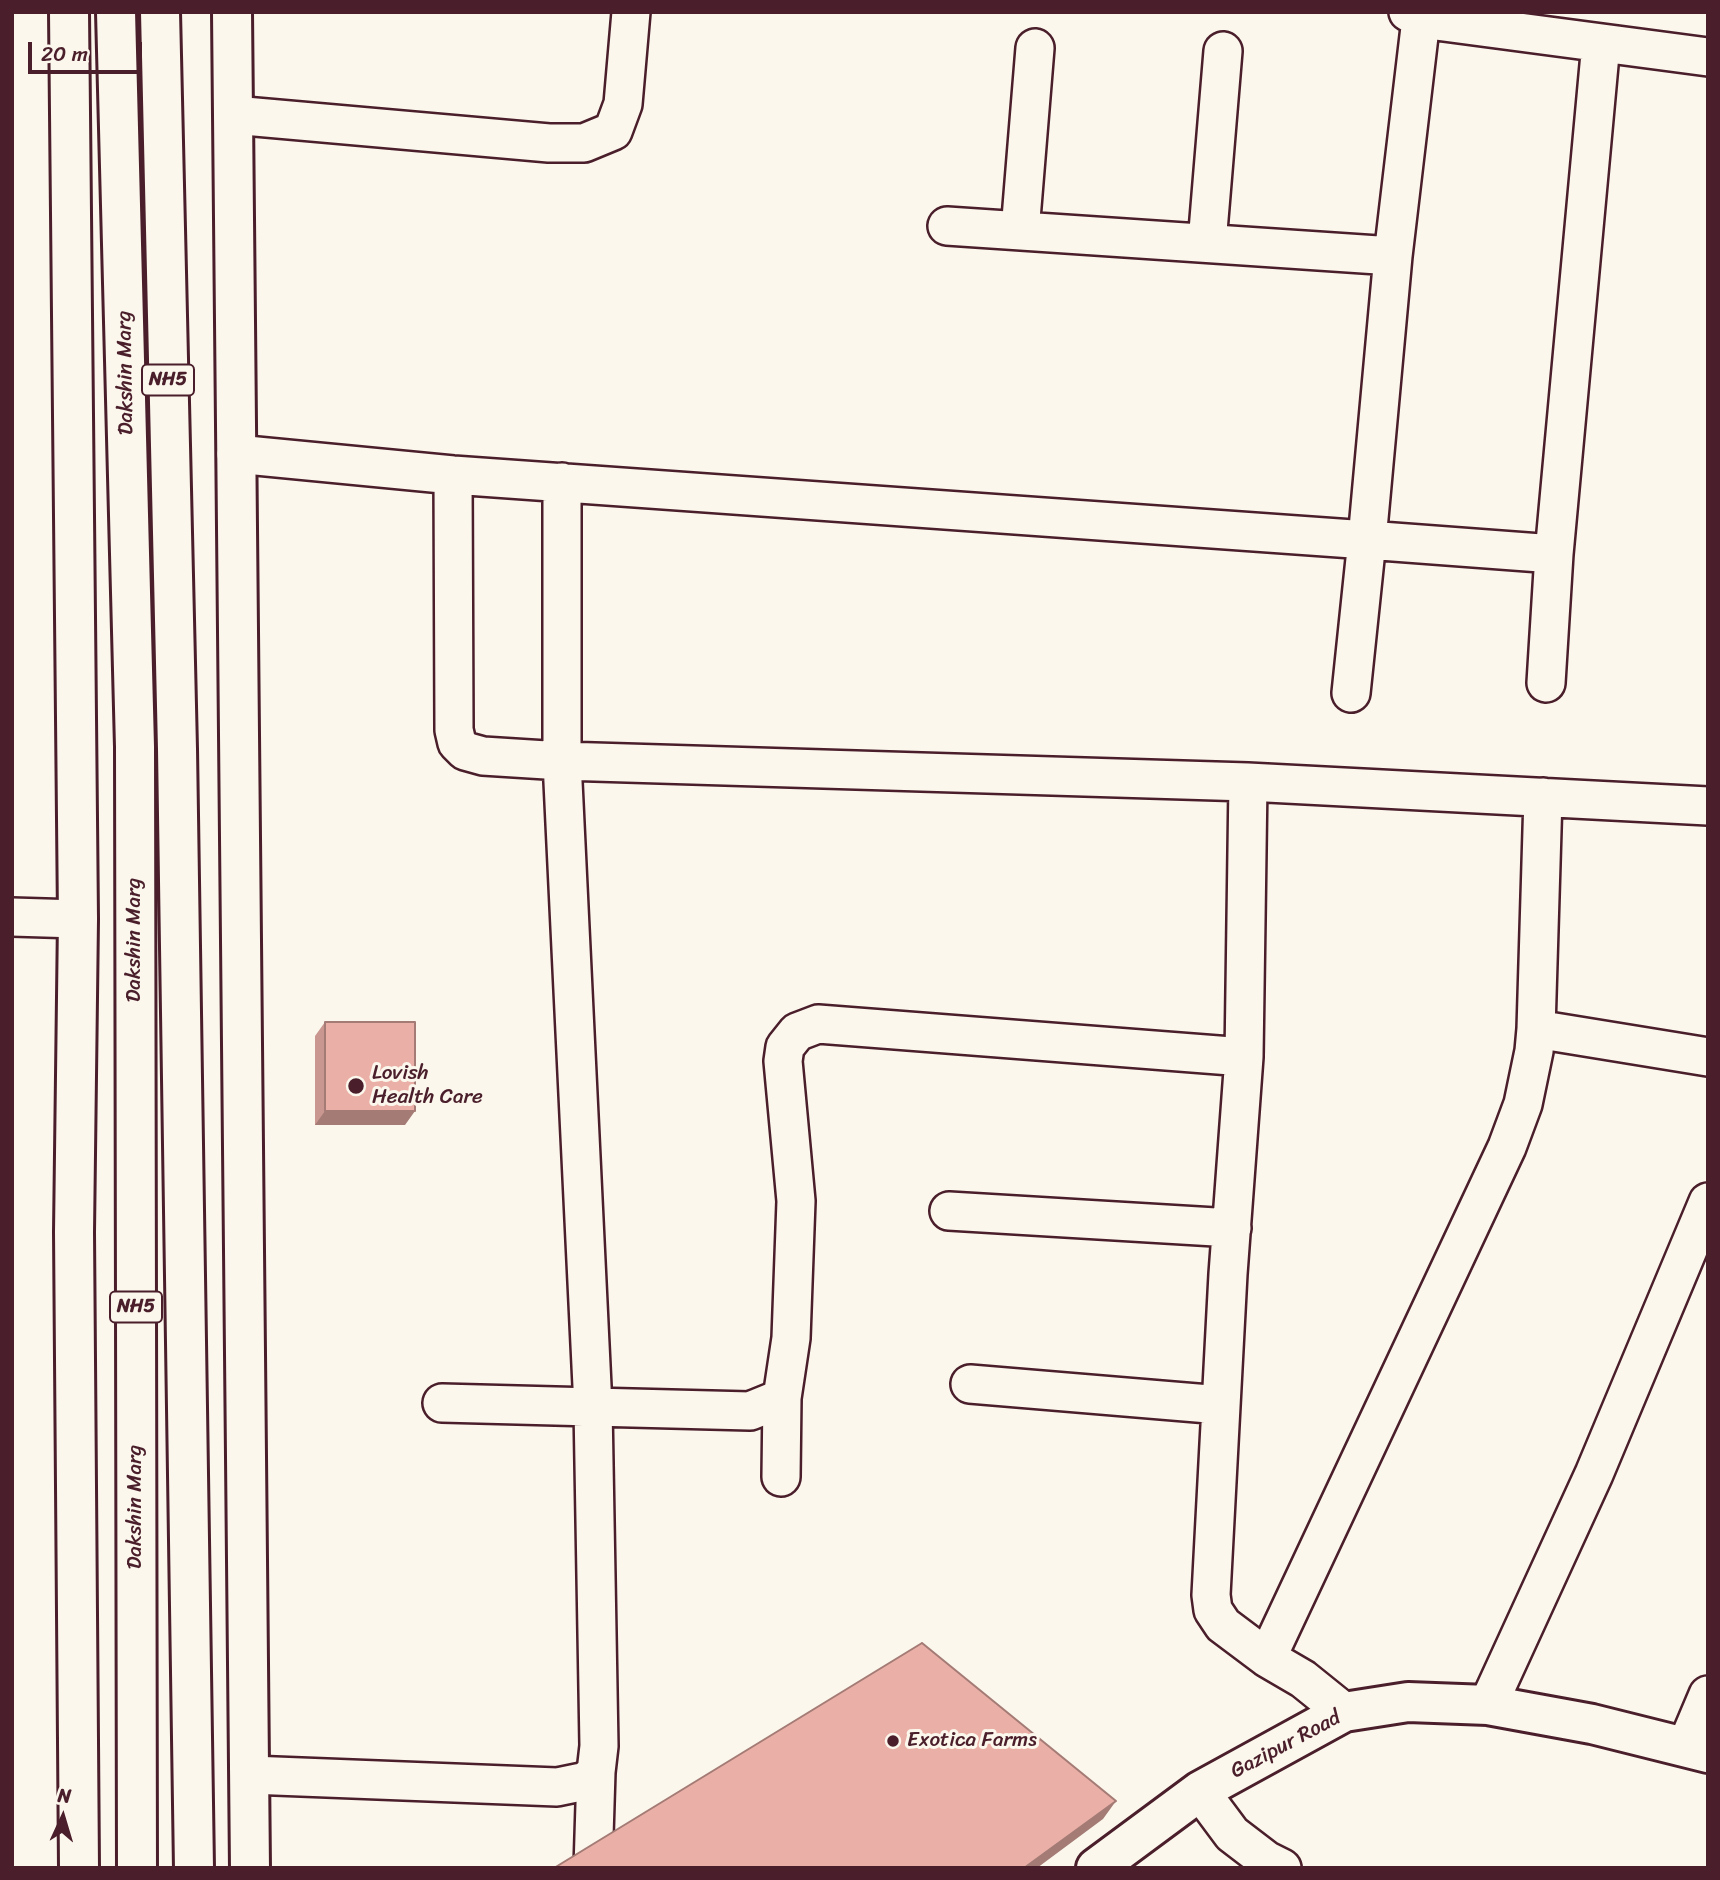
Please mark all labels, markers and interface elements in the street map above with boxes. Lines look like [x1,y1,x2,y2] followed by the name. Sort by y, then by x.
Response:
[32,28,145,72] scale bar
[41,35,88,73] text: 20 m
[112,311,140,435] street label: Dakshin Marg
[142,364,194,396] road number: NH5
[122,878,148,1002] street label: Dakshin Marg
[372,1061,483,1111] place label: Lovish Health Care
[346,1076,366,1096] marker: Lovish Health Care
[110,1292,162,1322] road number: NH5
[123,1445,149,1569] street label: Dakshin Marg
[1227,1706,1345,1784] street label: Gazipur Road
[907,1728,1037,1754] place label: Exotica Farms
[885,1733,901,1749] marker: Exotica Farms
[57,1779,72,1812] text: N
[28,1782,98,1852] north arrow

